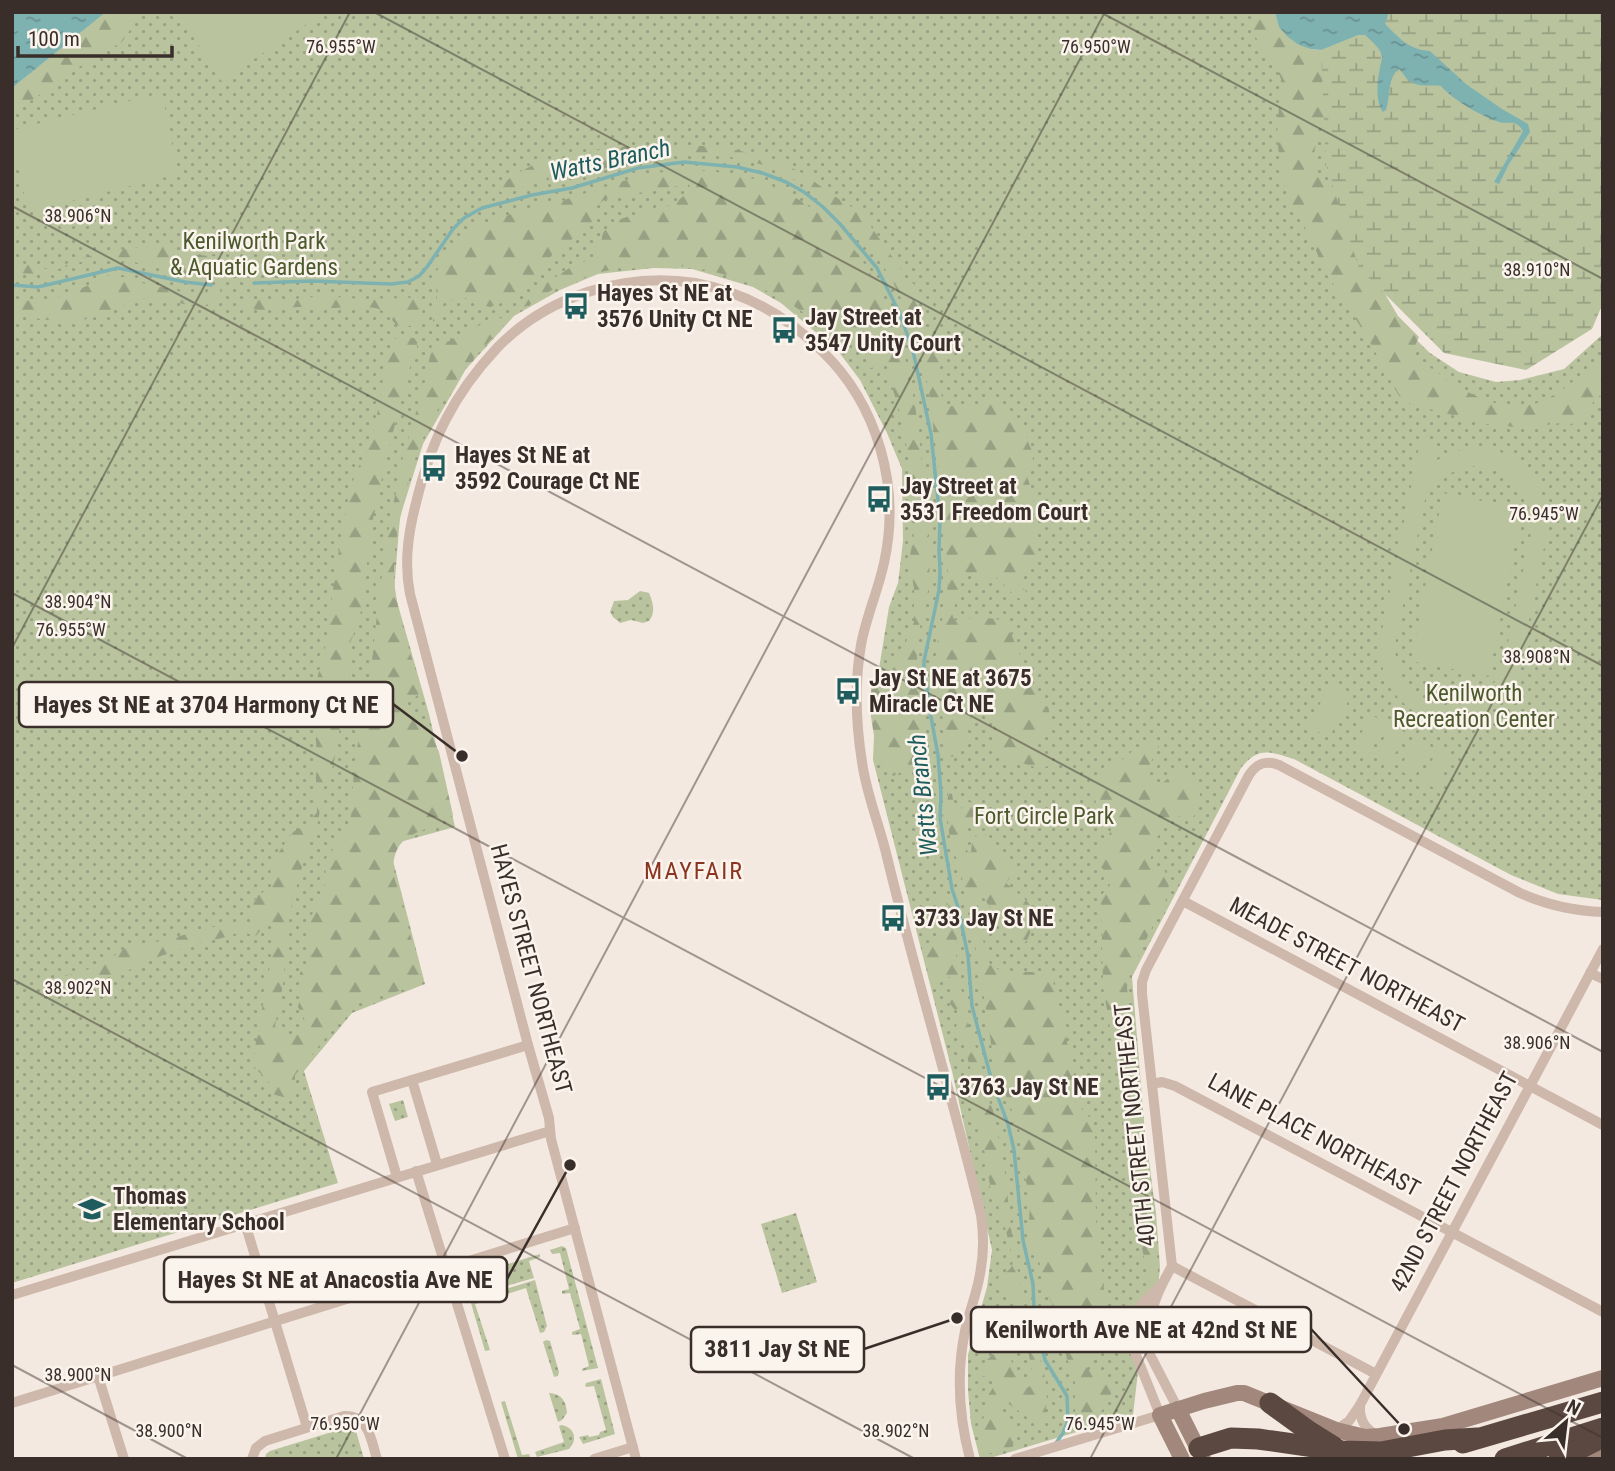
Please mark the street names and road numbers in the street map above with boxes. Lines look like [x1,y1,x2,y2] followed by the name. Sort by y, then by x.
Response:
[485,841,577,1097] street label: HAYES STREET NORTHEAST
[1225,892,1469,1038] street label: MEADE STREET NORTHEAST
[1109,1002,1161,1248] street label: 40TH STREET NORTHEAST
[1384,1067,1524,1297] street label: 42ND STREET NORTHEAST
[1203,1068,1425,1202] street label: LANE PLACE NORTHEAST

